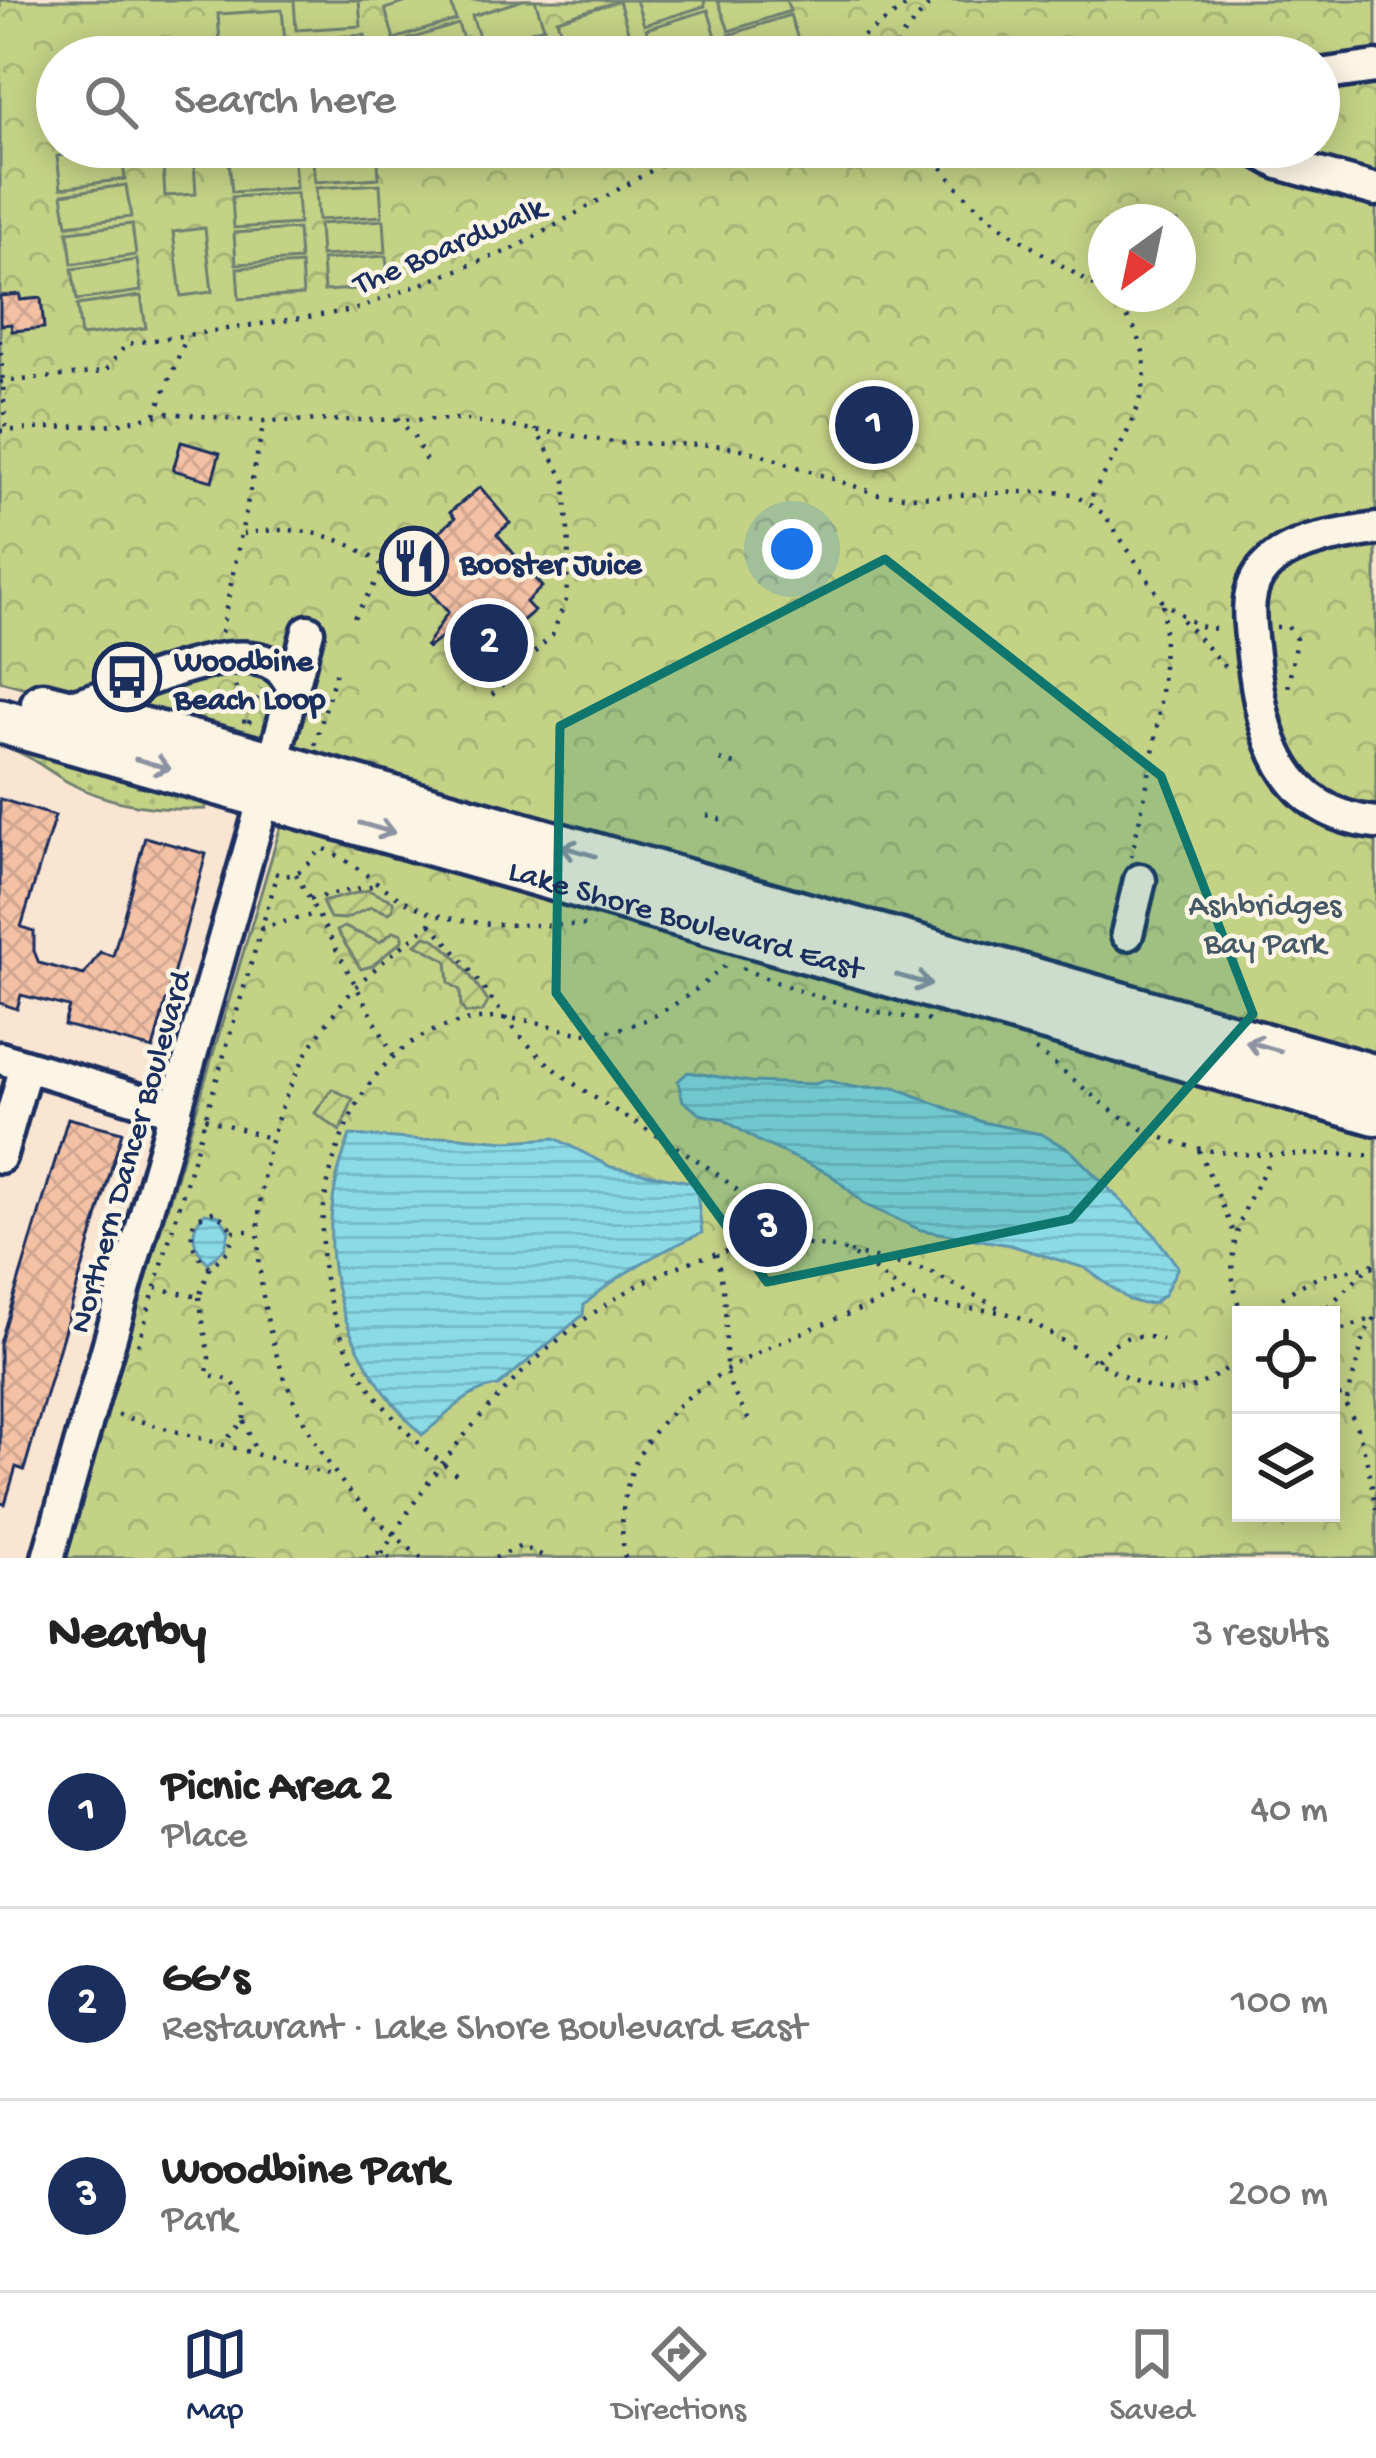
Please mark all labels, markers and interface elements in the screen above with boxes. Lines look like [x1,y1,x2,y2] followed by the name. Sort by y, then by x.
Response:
[36,36,1340,168] search box
[78,69,144,135] icon: search
[174,76,396,129] text: Search here
[347,190,555,307] street label: The Boardwalk
[1088,204,1196,312] north arrow
[835,380,913,470] pin: 1
[762,519,822,579] your location
[379,526,449,596] restaurant icon: Booster Juice
[459,548,643,586] place label: Booster Juice
[450,598,528,688] pin: 2
[92,642,162,712] bus stop icon: Woodbine Beach Loop
[173,645,326,721] place label: Woodbine Beach Loop
[133,754,171,776] one-way arrow
[357,818,395,840] one-way arrow
[560,839,598,861] one-way arrow
[503,854,869,992] street label: Lake Shore Boulevard East
[1189,889,1342,965] park label: Ashbridges Bay Park
[63,965,203,1338] street label: Northern Dancer Boulevard
[894,970,932,992] one-way arrow
[1245,1033,1283,1055] one-way arrow
[729,1183,807,1273] pin: 3
[1232,1306,1340,1522] map controls
[1232,1306,1340,1414] button: locate
[1232,1414,1340,1522] button: layers
[48,1606,206,1666] text: Nearby
[1193,1613,1328,1659] text: 3 results
[162,1762,392,1815] text: Picnic Area 2
[79,1789,95,1835] text: 1
[1250,1789,1328,1835] text: 40 m
[162,1815,247,1861] text: Place
[162,1954,249,2007] text: GG’s
[77,1981,97,2027] text: 2
[1231,1981,1328,2027] text: 100 m
[162,2007,807,2053] text: Restaurant · Lake Shore Boulevard East
[162,2146,448,2199] text: Woodbine Park
[77,2173,97,2219] text: 3
[1228,2173,1328,2219] text: 200 m
[162,2199,236,2245] text: Park
[182,2321,248,2431] tab: Map
[612,2321,746,2431] tab: Directions
[1110,2321,1194,2431] tab: Saved

